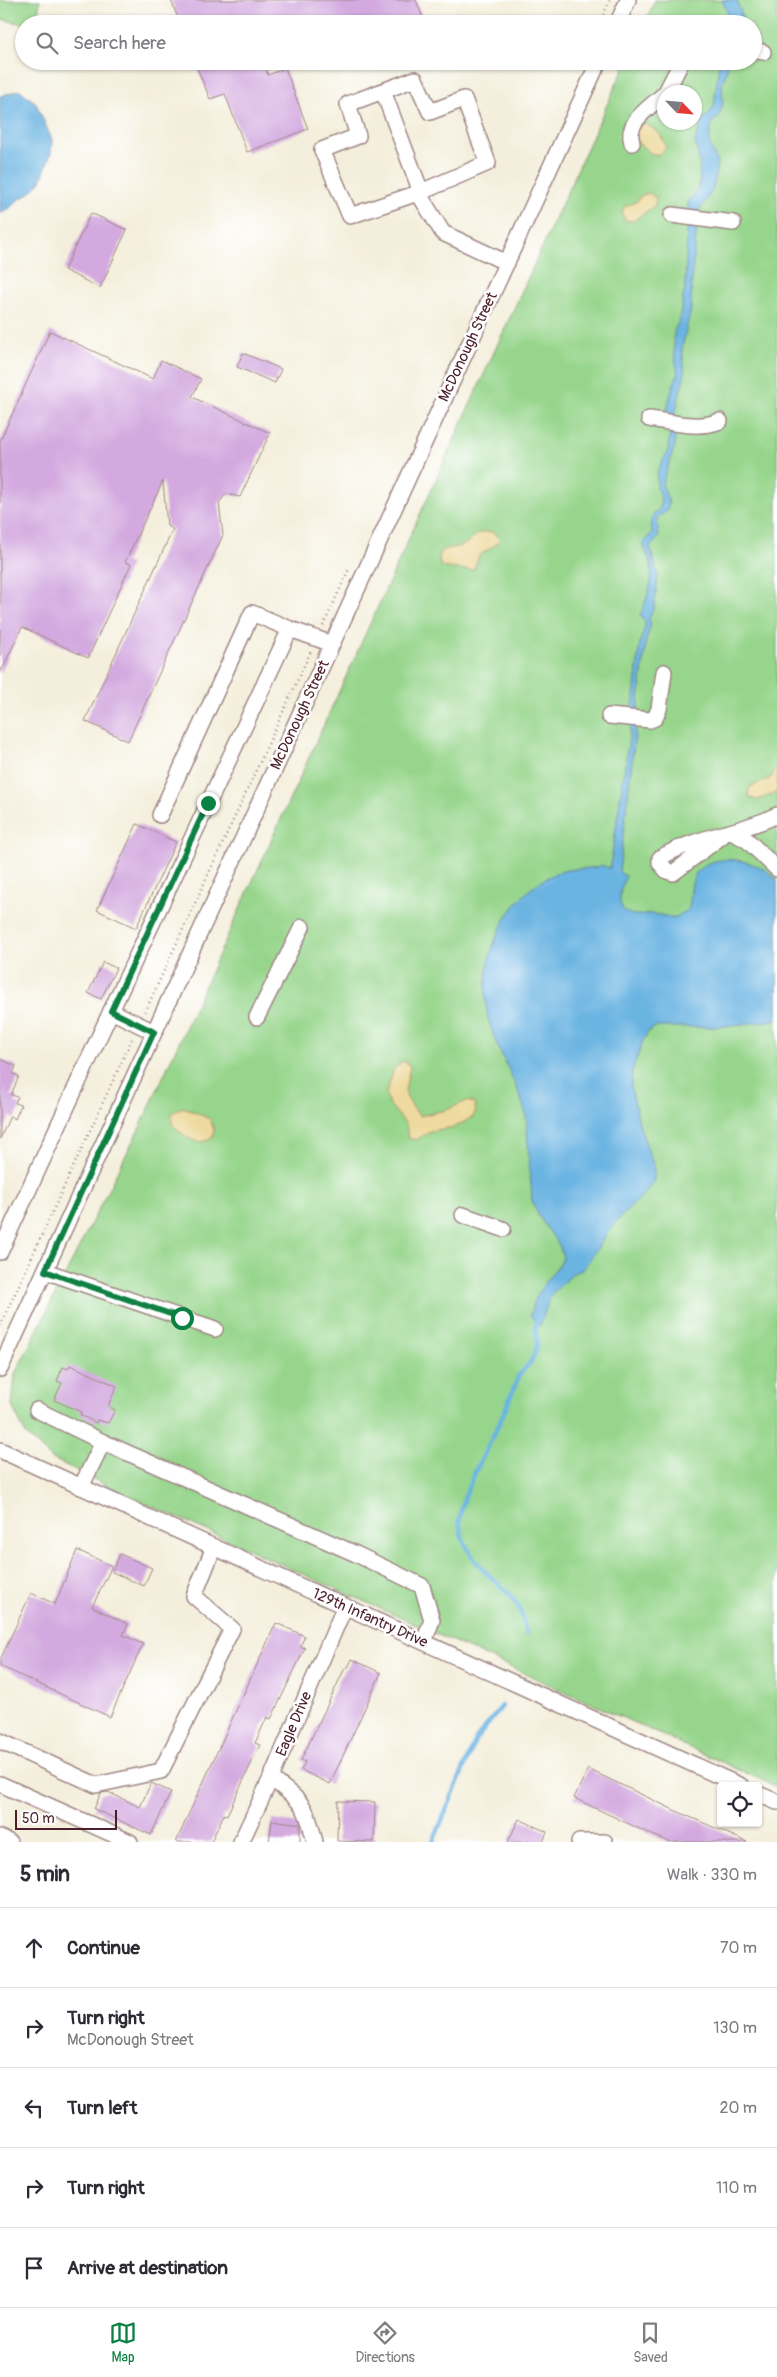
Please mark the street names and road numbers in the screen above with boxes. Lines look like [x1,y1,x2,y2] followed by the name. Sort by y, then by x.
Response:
[434,288,502,405] street label: McDonough Street
[266,656,334,773] street label: McDonough Street
[309,1584,431,1652] street label: 129th Infantry Drive
[272,1688,316,1759] street label: Eagle Drive

